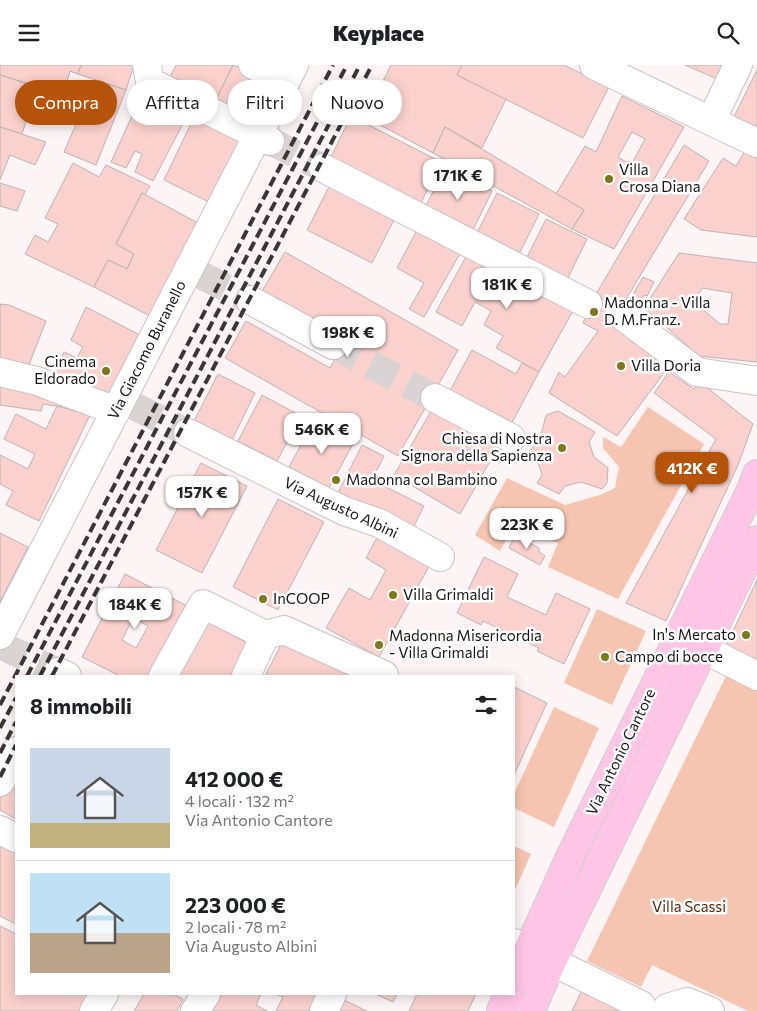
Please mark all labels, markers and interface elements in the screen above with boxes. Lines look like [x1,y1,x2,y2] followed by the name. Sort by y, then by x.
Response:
[15,19,43,47] icon: menu
[333,19,424,46] text: Keyplace
[714,19,742,47] icon: search
[15,80,117,125] chip: Compra
[127,80,218,125] chip: Affitta
[228,80,302,125] chip: Filtri
[312,80,402,125] chip: Nuovo
[417,159,499,201] pin: 171K €
[619,160,701,195] place label: Villa Crosa Diana
[434,165,482,184] text: 171K €
[603,173,615,185] marker: Villa Crosa Diana
[466,267,548,310] pin: 181K €
[482,274,532,293] text: 181K €
[103,277,189,422] street label: Via Giacomo Buranello
[604,293,710,328] place label: Madonna - Villa D. M.Franz.
[588,306,600,318] marker: Madonna - Villa D. M.Franz.
[307,315,389,358] pin: 198K €
[322,322,374,341] text: 198K €
[34,352,96,387] place label: Cinema Eldorado
[631,356,701,374] place label: Villa Doria
[615,360,627,372] marker: Villa Doria
[100,365,112,377] marker: Cinema Eldorado
[281,413,363,455] pin: 546K €
[295,419,349,438] text: 546K €
[401,429,552,464] place label: Chiesa di Nostra Signora della Sapienza
[556,442,568,454] marker: Chiesa di Nostra Signora della Sapienza
[651,451,733,494] pin: 412K €
[666,458,718,477] text: 412K €
[346,470,498,488] place label: Madonna col Bambino
[281,473,401,541] street label: Via Augusto Albini
[330,474,342,486] marker: Madonna col Bambino
[161,475,243,518] pin: 157K €
[177,482,227,501] text: 157K €
[486,507,568,550] pin: 223K €
[500,514,554,533] text: 223K €
[403,585,494,603] place label: Villa Grimaldi
[94,587,176,630] pin: 184K €
[273,589,330,607] place label: InCOOP
[387,589,399,601] marker: Villa Grimaldi
[257,593,269,605] marker: InCOOP
[109,594,161,613] text: 184K €
[652,625,736,643] place label: In's Mercato
[389,626,542,661] place label: Madonna Misericordia - Villa Grimaldi
[740,629,752,641] marker: In's Mercato
[373,639,385,651] marker: Madonna Misericordia - Villa Grimaldi
[615,647,723,665] place label: Campo di bocce
[599,651,611,663] marker: Campo di bocce
[582,685,659,818] street label: Via Antonio Cantore
[472,691,500,719] icon: filters
[30,693,132,718] text: 8 immobili
[185,766,283,791] text: 412 000 €
[70,768,130,828] icon: home
[185,791,294,810] text: 4 locali · 132 m²
[185,810,333,829] text: Via Antonio Cantore
[185,892,286,917] text: 223 000 €
[70,893,130,953] icon: home
[652,897,726,915] park label: Villa Scassi
[185,917,287,936] text: 2 locali · 78 m²
[185,936,317,955] text: Via Augusto Albini

